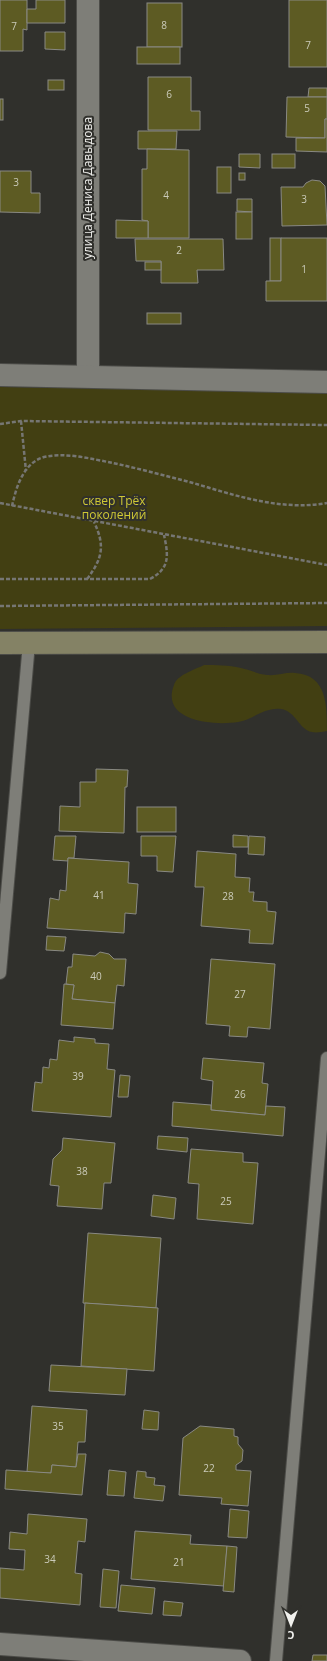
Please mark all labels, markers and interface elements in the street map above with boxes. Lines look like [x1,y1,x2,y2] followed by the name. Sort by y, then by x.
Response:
[161,18,167,32] house number: 8
[11,19,17,33] house number: 7
[305,38,311,52] house number: 7
[166,87,172,101] house number: 6
[304,101,310,115] house number: 5
[79,117,96,259] street label: улица Дениса Давыдова
[13,175,19,189] house number: 3
[163,188,169,202] house number: 4
[301,192,307,206] house number: 3
[176,243,182,257] house number: 2
[301,262,307,276] house number: 1
[82,492,146,523] park label: сквер Трёх поколений
[93,888,105,902] house number: 41
[222,889,234,903] house number: 28
[90,969,102,983] house number: 40
[234,987,246,1001] house number: 27
[72,1069,84,1083] house number: 39
[234,1087,246,1101] house number: 26
[76,1164,88,1178] house number: 38
[220,1194,232,1208] house number: 25
[52,1419,64,1433] house number: 35
[203,1461,215,1475] house number: 22
[44,1552,56,1566] house number: 34
[173,1555,185,1569] house number: 21
[271,1605,311,1645] north arrow
[287,1628,295,1643] text: С

